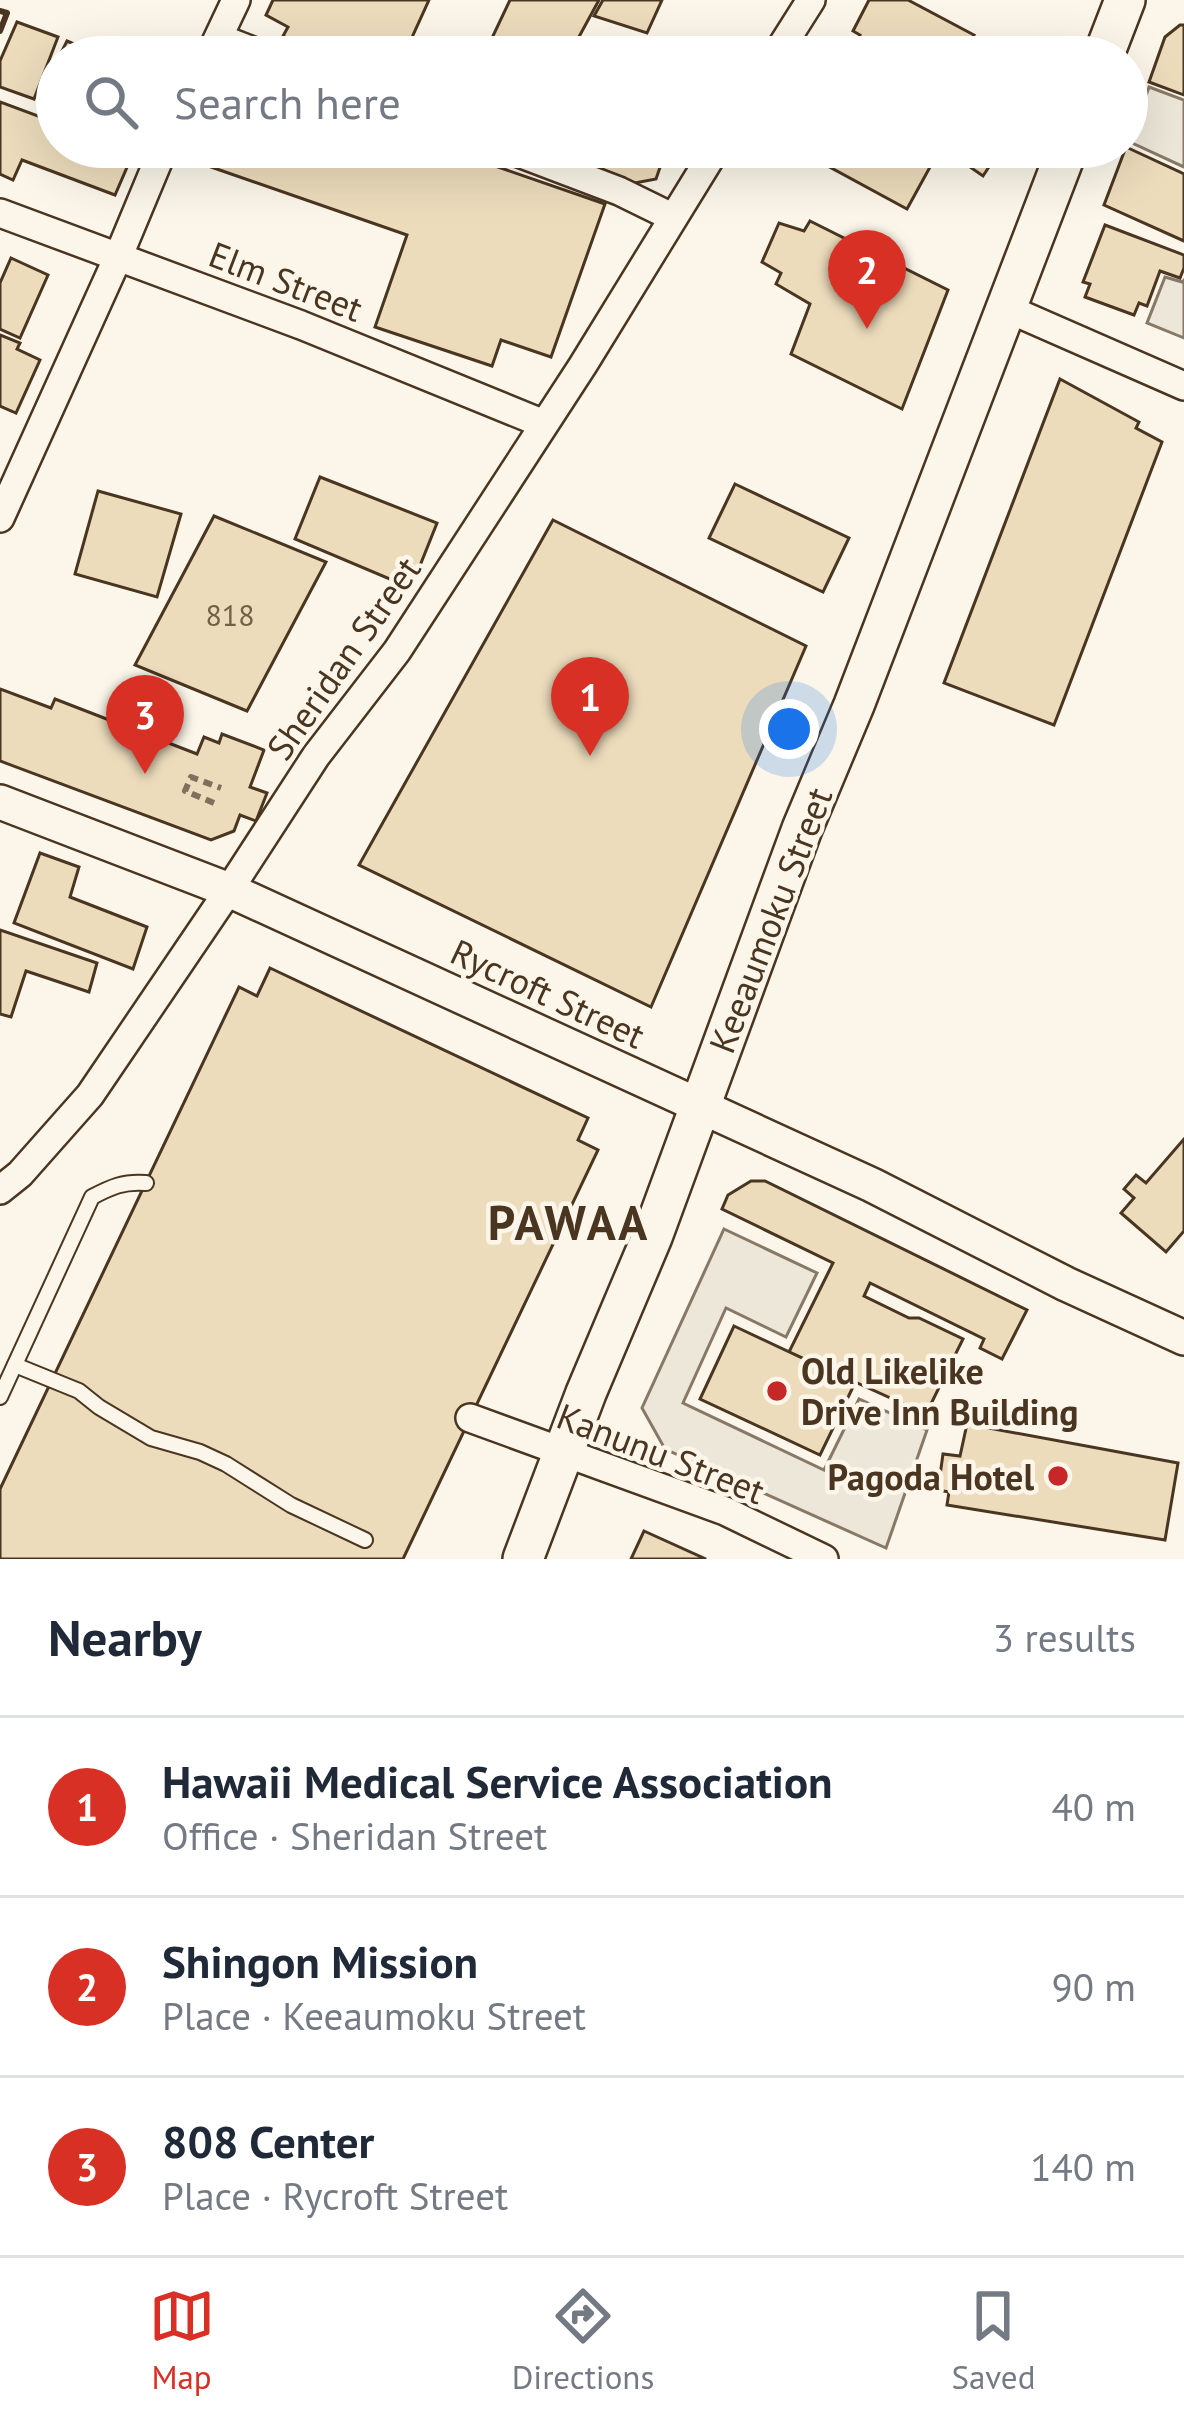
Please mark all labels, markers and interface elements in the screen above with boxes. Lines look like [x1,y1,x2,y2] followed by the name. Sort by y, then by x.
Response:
[36,36,1148,168] search box
[78,69,144,135] icon: search
[174,73,401,131] text: Search here
[203,230,369,332] street label: Elm Street
[828,230,906,329] pin: 2
[256,547,430,769] street label: Sheridan Street
[205,595,255,634] house number: 818
[551,657,629,756] pin: 1
[106,675,184,774] pin: 3
[759,699,819,759] your location
[698,781,842,1059] street label: Keeaumoku Street
[444,928,652,1058] street label: Rycroft Street
[488,1191,650,1253] district label: PAWAA
[801,1347,1078,1435] place label: Old Likelike Drive Inn Building
[764,1378,790,1404] marker: Old Likelike Drive Inn Building
[551,1392,771,1514] street label: Kanunu Street
[828,1453,1034,1500] place label: Pagoda Hotel
[1045,1463,1071,1489] marker: Pagoda Hotel
[48,1604,202,1670] text: Nearby
[993,1612,1136,1663] text: 3 results
[162,1752,833,1810] text: Hawaii Medical Service Association
[76,1781,98,1832] text: 1
[1051,1781,1136,1832] text: 40 m
[162,1810,547,1861] text: Office · Sheridan Street
[162,1932,478,1990] text: Shingon Mission
[76,1961,98,2012] text: 2
[1051,1961,1136,2012] text: 90 m
[162,1990,586,2041] text: Place · Keeaumoku Street
[162,2112,374,2170] text: 808 Center
[76,2141,98,2192] text: 3
[1030,2141,1136,2192] text: 140 m
[162,2170,508,2221] text: Place · Rycroft Street
[149,2283,215,2398] tab: Map
[512,2283,654,2398] tab: Directions
[951,2283,1035,2398] tab: Saved

